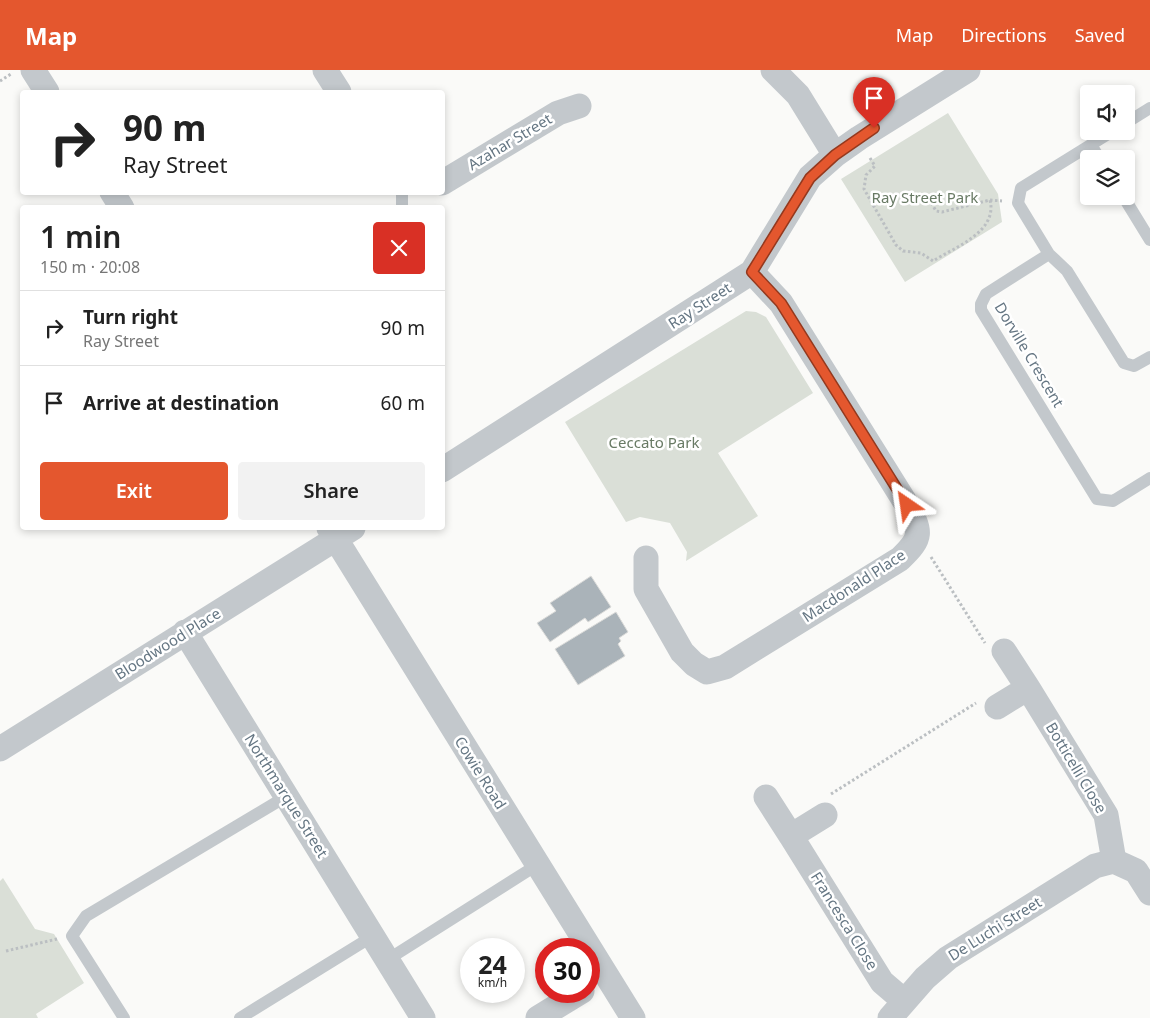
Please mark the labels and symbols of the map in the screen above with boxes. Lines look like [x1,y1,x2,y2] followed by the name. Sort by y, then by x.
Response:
[853,77,895,128] pin
[464,108,556,174] street label: Azahar Street
[872,187,978,207] park label: Ray Street Park
[664,277,735,333] street label: Ray Street
[991,298,1069,411] street label: Dorville Crescent
[609,432,699,452] park label: Ceccato Park
[880,478,932,530] position arrow
[798,544,909,626] street label: Macdonald Place
[111,603,224,684] street label: Bloodwood Place
[1042,718,1112,817] street label: Botticelli Close
[241,730,333,862] street label: Northmarque Street
[451,732,511,813] street label: Cowie Road
[807,868,883,973] street label: Francesca Close
[944,891,1045,965] street label: De Luchi Street
[535,938,600,1003] speed limit sign: 30

